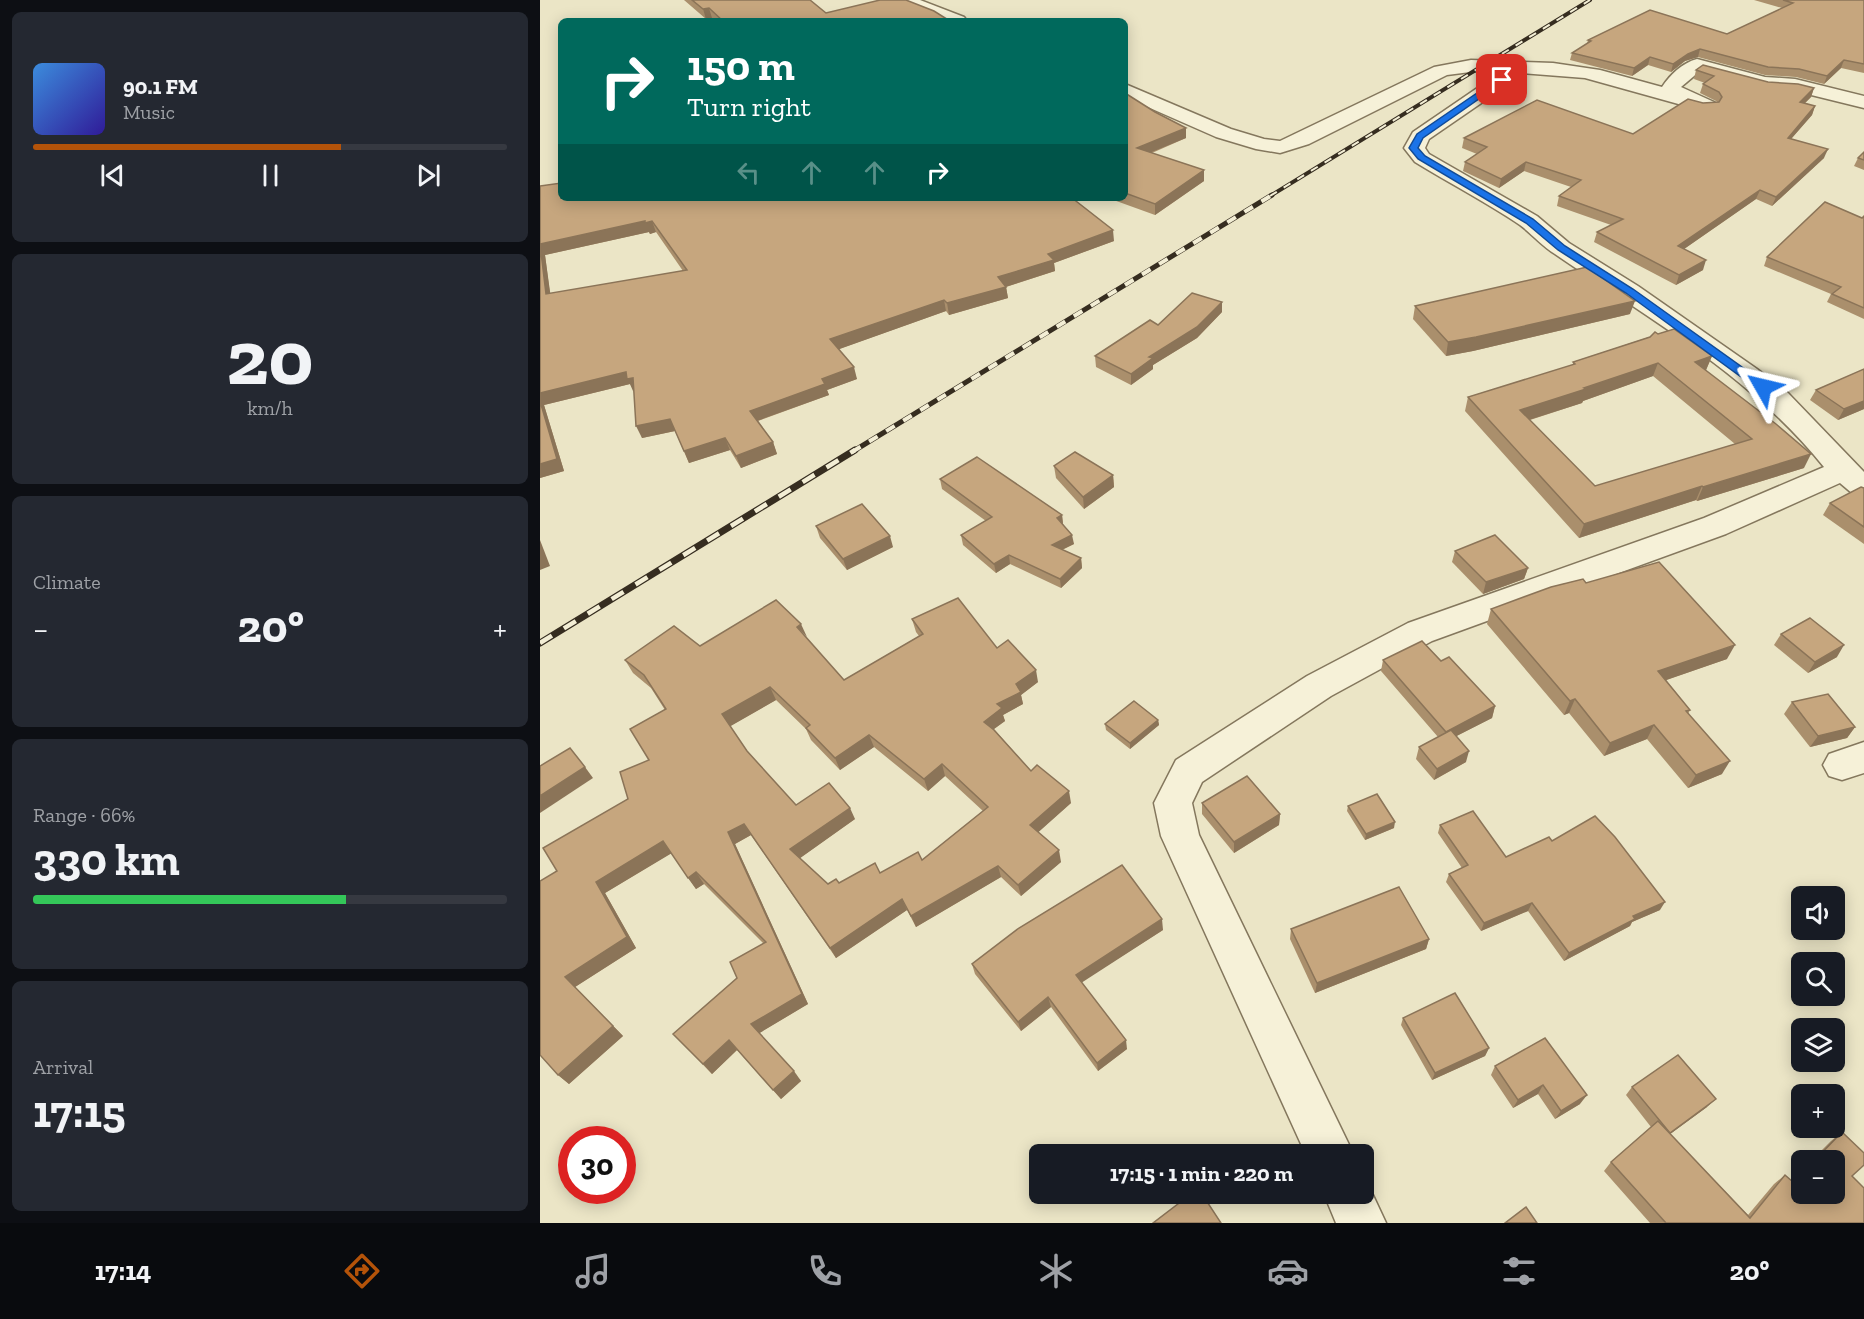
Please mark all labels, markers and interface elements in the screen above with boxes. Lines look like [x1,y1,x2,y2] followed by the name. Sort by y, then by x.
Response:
[687,40,795,91] text: 150 m
[588,42,666,120] icon: right
[1476,54,1527,105] pin
[1485,63,1518,96] icon: arrive
[123,73,198,100] text: 90.1 FM
[687,91,811,123] text: Turn right
[123,100,175,124] text: Music
[732,156,765,189] icon: left
[795,156,828,189] icon: ahead
[858,156,891,189] icon: ahead
[921,156,954,189] icon: right
[96,159,129,192] icon: previous
[254,159,287,192] icon: pause
[412,159,445,192] icon: next
[227,310,313,404] text: 20
[1731,355,1795,419] position arrow
[247,396,293,420] text: km/h
[33,570,101,594] text: Climate
[238,600,304,654] text: 20°
[33,609,48,648] text: −
[493,609,507,648] text: +
[33,803,135,827] text: Range · 66%
[33,833,180,887] text: 330 km
[1791,886,1845,1204] map controls
[1791,886,1845,940] button: sound
[1791,952,1845,1006] button: search
[1791,1018,1845,1072] button: layers
[33,1055,93,1079] text: Arrival
[1791,1084,1845,1138] button: +
[33,1085,125,1139] text: 17:15
[558,1126,636,1204] speed limit sign: 30
[1791,1150,1845,1204] button: −
[1110,1160,1293,1187] text: 17:15 · 1 min · 220 m
[341,1250,383,1292] icon: directions
[572,1250,614,1292] icon: music
[804,1250,846,1292] icon: phone
[1035,1250,1077,1292] icon: climate
[1267,1250,1309,1292] icon: car
[1498,1250,1540,1292] icon: filters
[95,1255,151,1287] text: 17:14
[1729,1255,1769,1287] text: 20°

